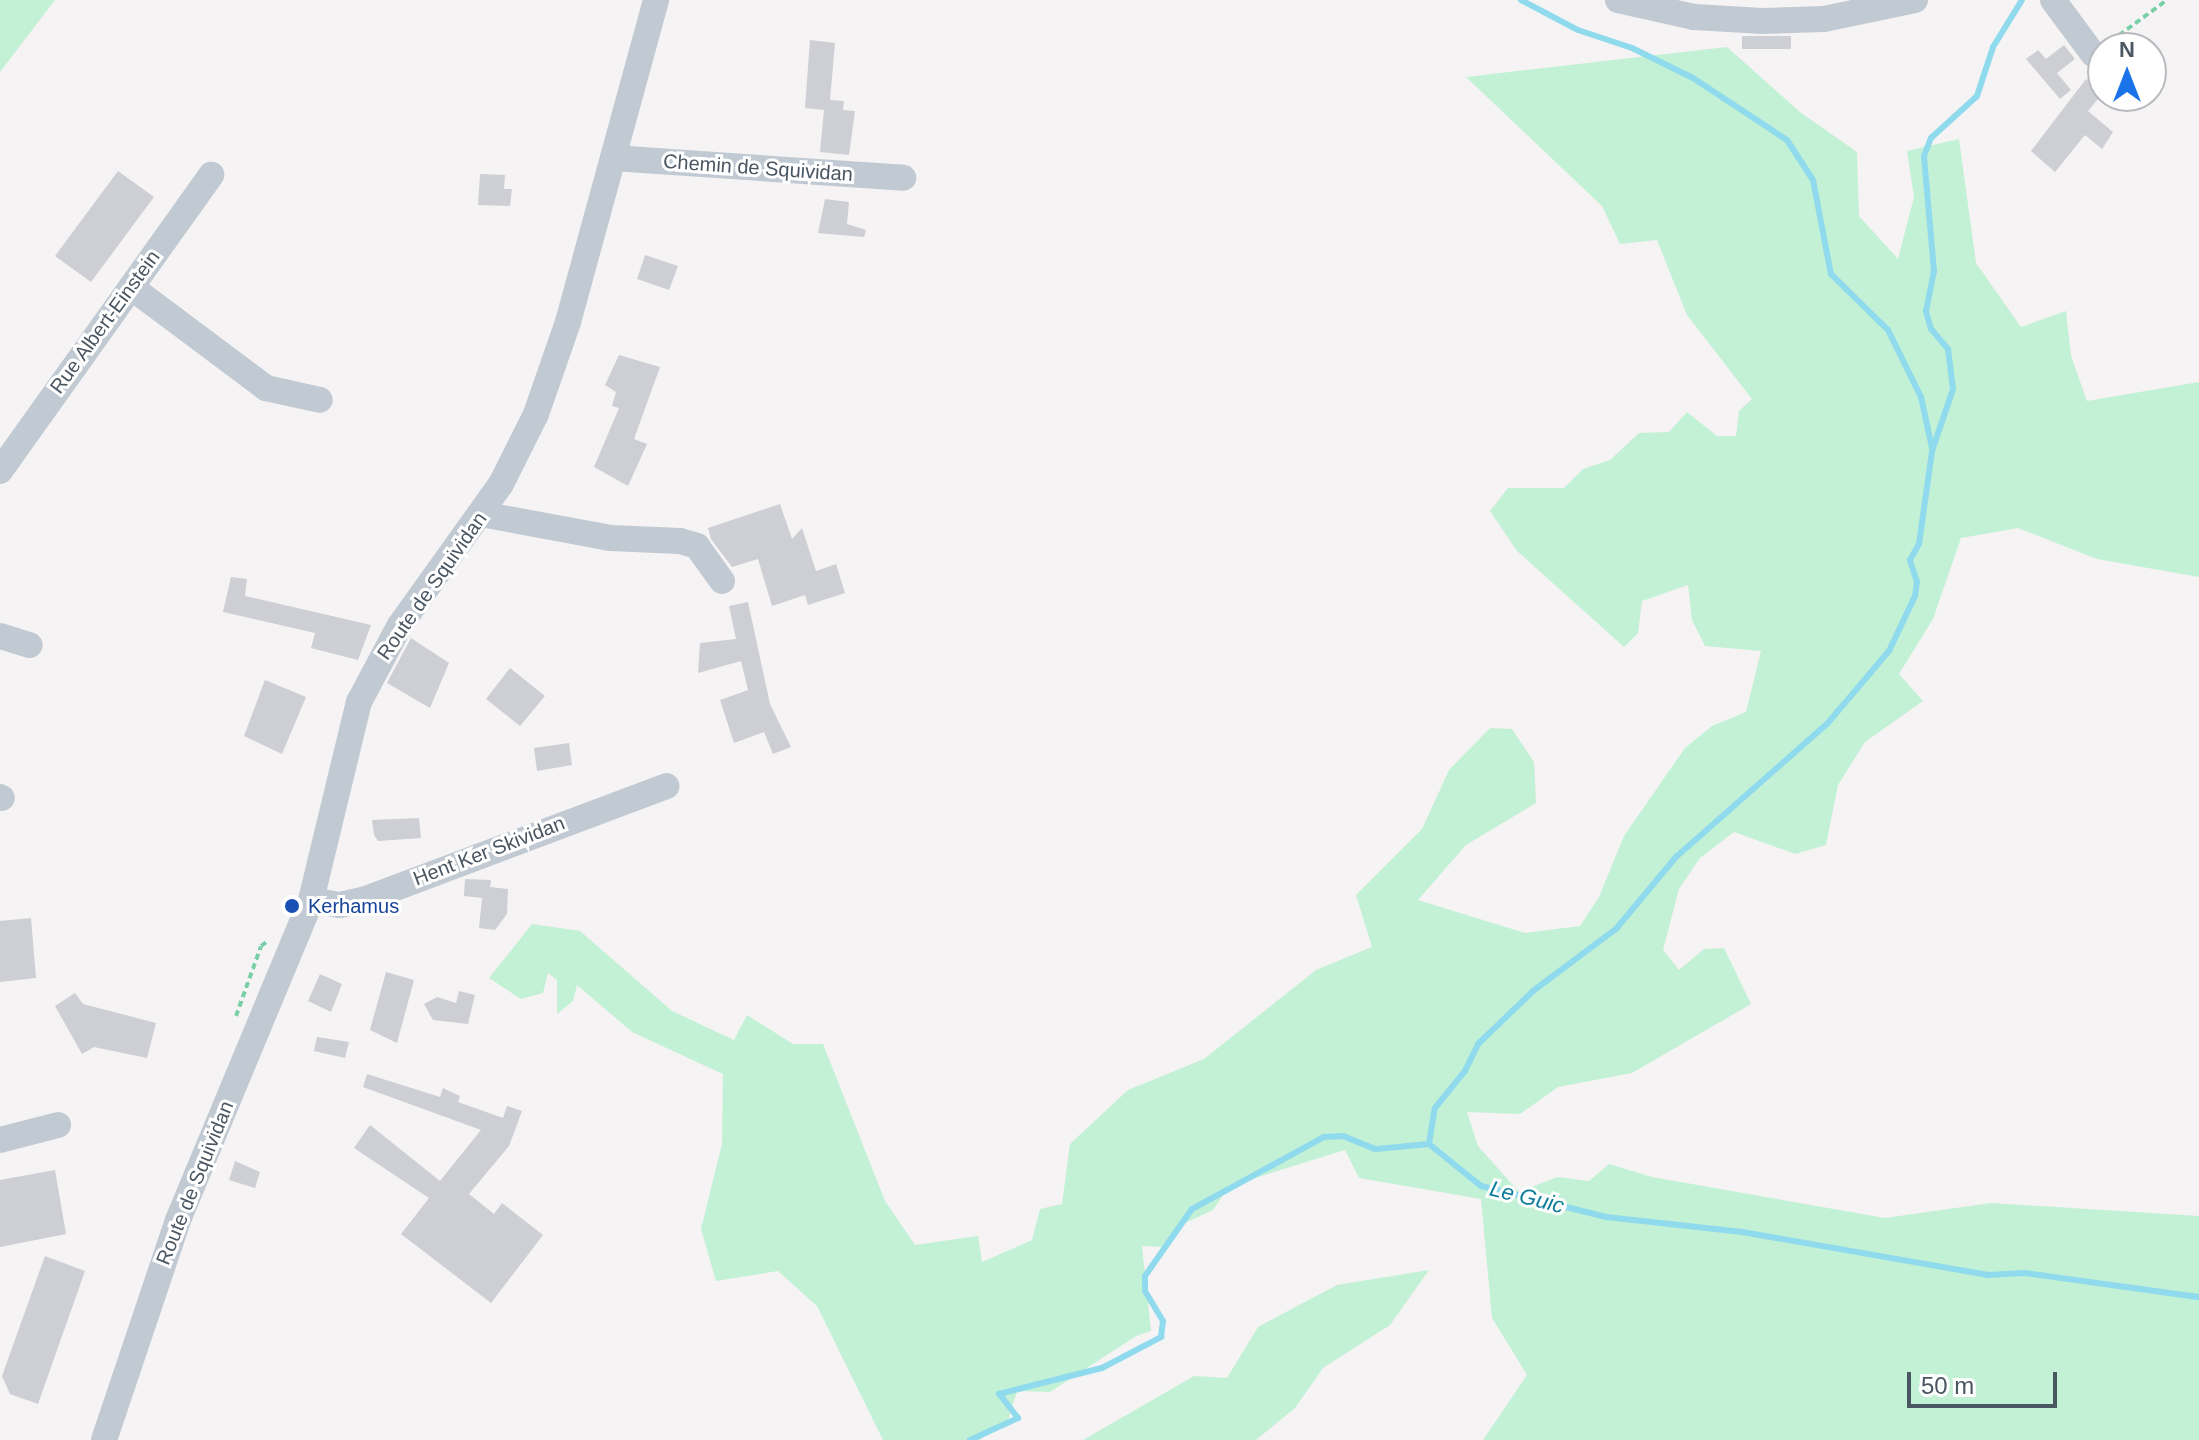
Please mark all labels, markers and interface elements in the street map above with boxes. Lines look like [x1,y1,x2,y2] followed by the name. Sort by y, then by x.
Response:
[2087,32,2167,112] north arrow
[2119,37,2135,62] text: N
[662,149,854,187] street label: Chemin de Squividan
[45,245,165,399] street label: Rue Albert-Einstein
[372,508,492,664] street label: Route de Squividan
[410,811,568,891] street label: Hent Ker Skividan
[308,894,399,918] place label: Kerhamus
[283,897,301,915] marker: Kerhamus
[151,1098,239,1268] street label: Route de Squividan
[1487,1175,1567,1219] water label: Le Guic
[1911,1356,2061,1406] scale bar
[1921,1372,1974,1399] text: 50 m

